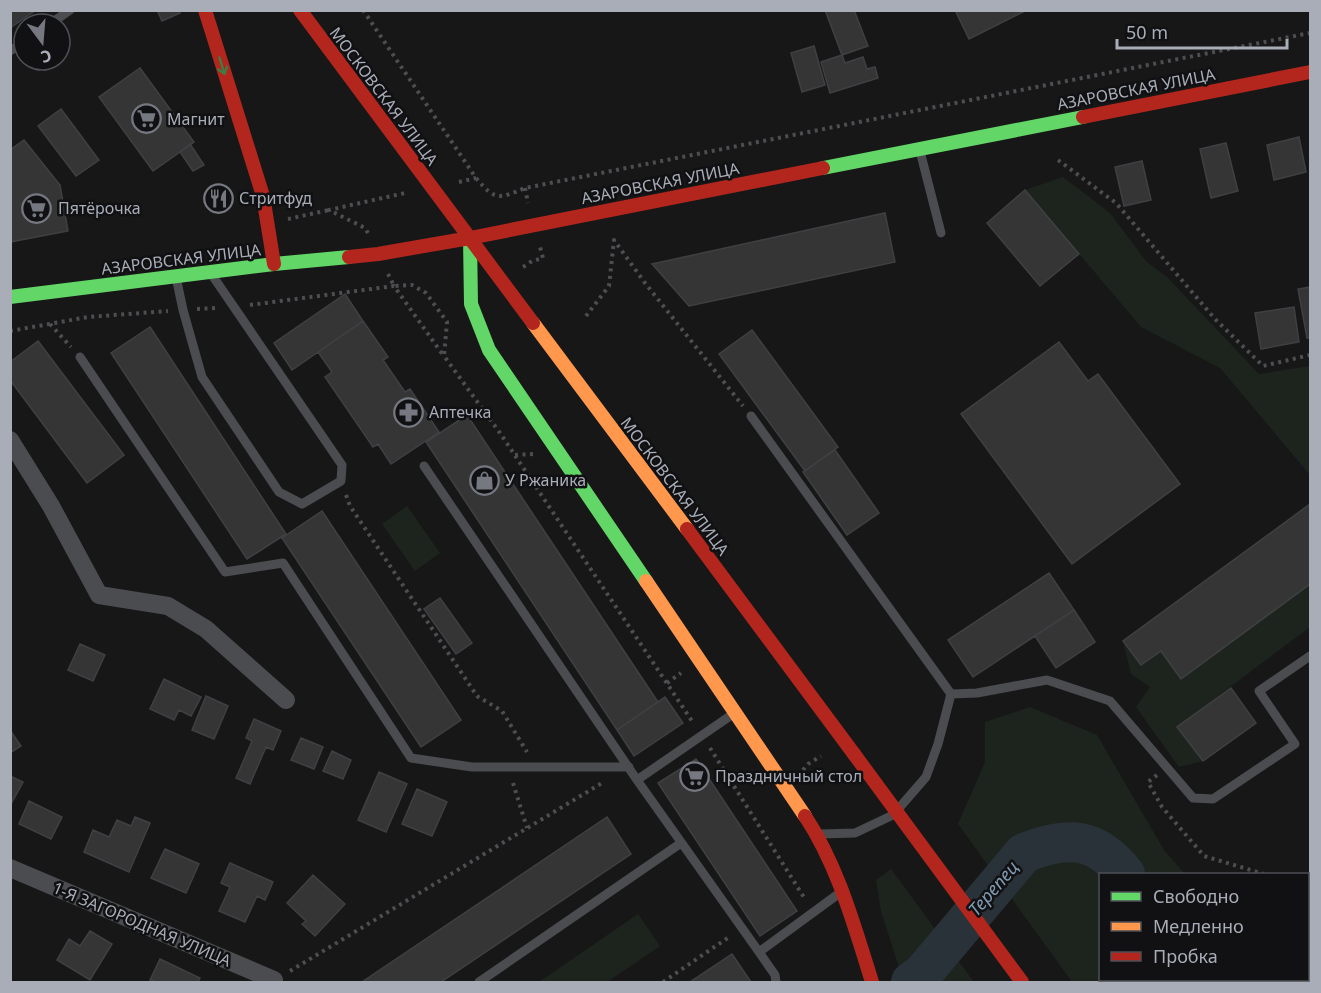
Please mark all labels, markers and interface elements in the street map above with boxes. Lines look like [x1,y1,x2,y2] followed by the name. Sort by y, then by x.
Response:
[12,12,72,72] north arrow
[1117,12,1286,50] scale bar
[1126,20,1168,44] text: 50 m
[325,22,444,170] street label: МОСКОВСКАЯ УЛИЦА
[38,44,54,68] text: С
[217,57,228,76] one-way arrow
[1055,63,1218,115] street label: АЗАРОВСКАЯ УЛИЦА
[130,103,162,135] supermarket icon: Магнит
[167,108,225,130] place label: Магнит
[579,157,742,209] street label: АЗАРОВСКАЯ УЛИЦА
[202,182,234,214] restaurant icon: Стритфуд
[239,187,312,209] place label: Стритфуд
[21,192,53,224] supermarket icon: Пятёрочка
[58,197,141,219] place label: Пятёрочка
[100,238,263,280] street label: АЗАРОВСКАЯ УЛИЦА
[392,396,424,428] pharmacy icon: Аптечка
[429,401,491,423] place label: Аптечка
[616,412,735,560] street label: МОСКОВСКАЯ УЛИЦА
[468,464,500,496] shop icon: У Ржаника
[505,469,586,491] place label: У Ржаника
[678,760,710,792] supermarket icon: Праздничный стол
[715,765,862,787] place label: Праздничный стол
[962,855,1024,921] water label: Терепец
[1099,873,1309,981] legend
[49,876,235,972] street label: 1-Я ЗАГОРОДНАЯ УЛИЦА
[1153,884,1239,908] text: Свободно
[1153,914,1244,938] text: Медленно
[1153,944,1218,968] text: Пробка

